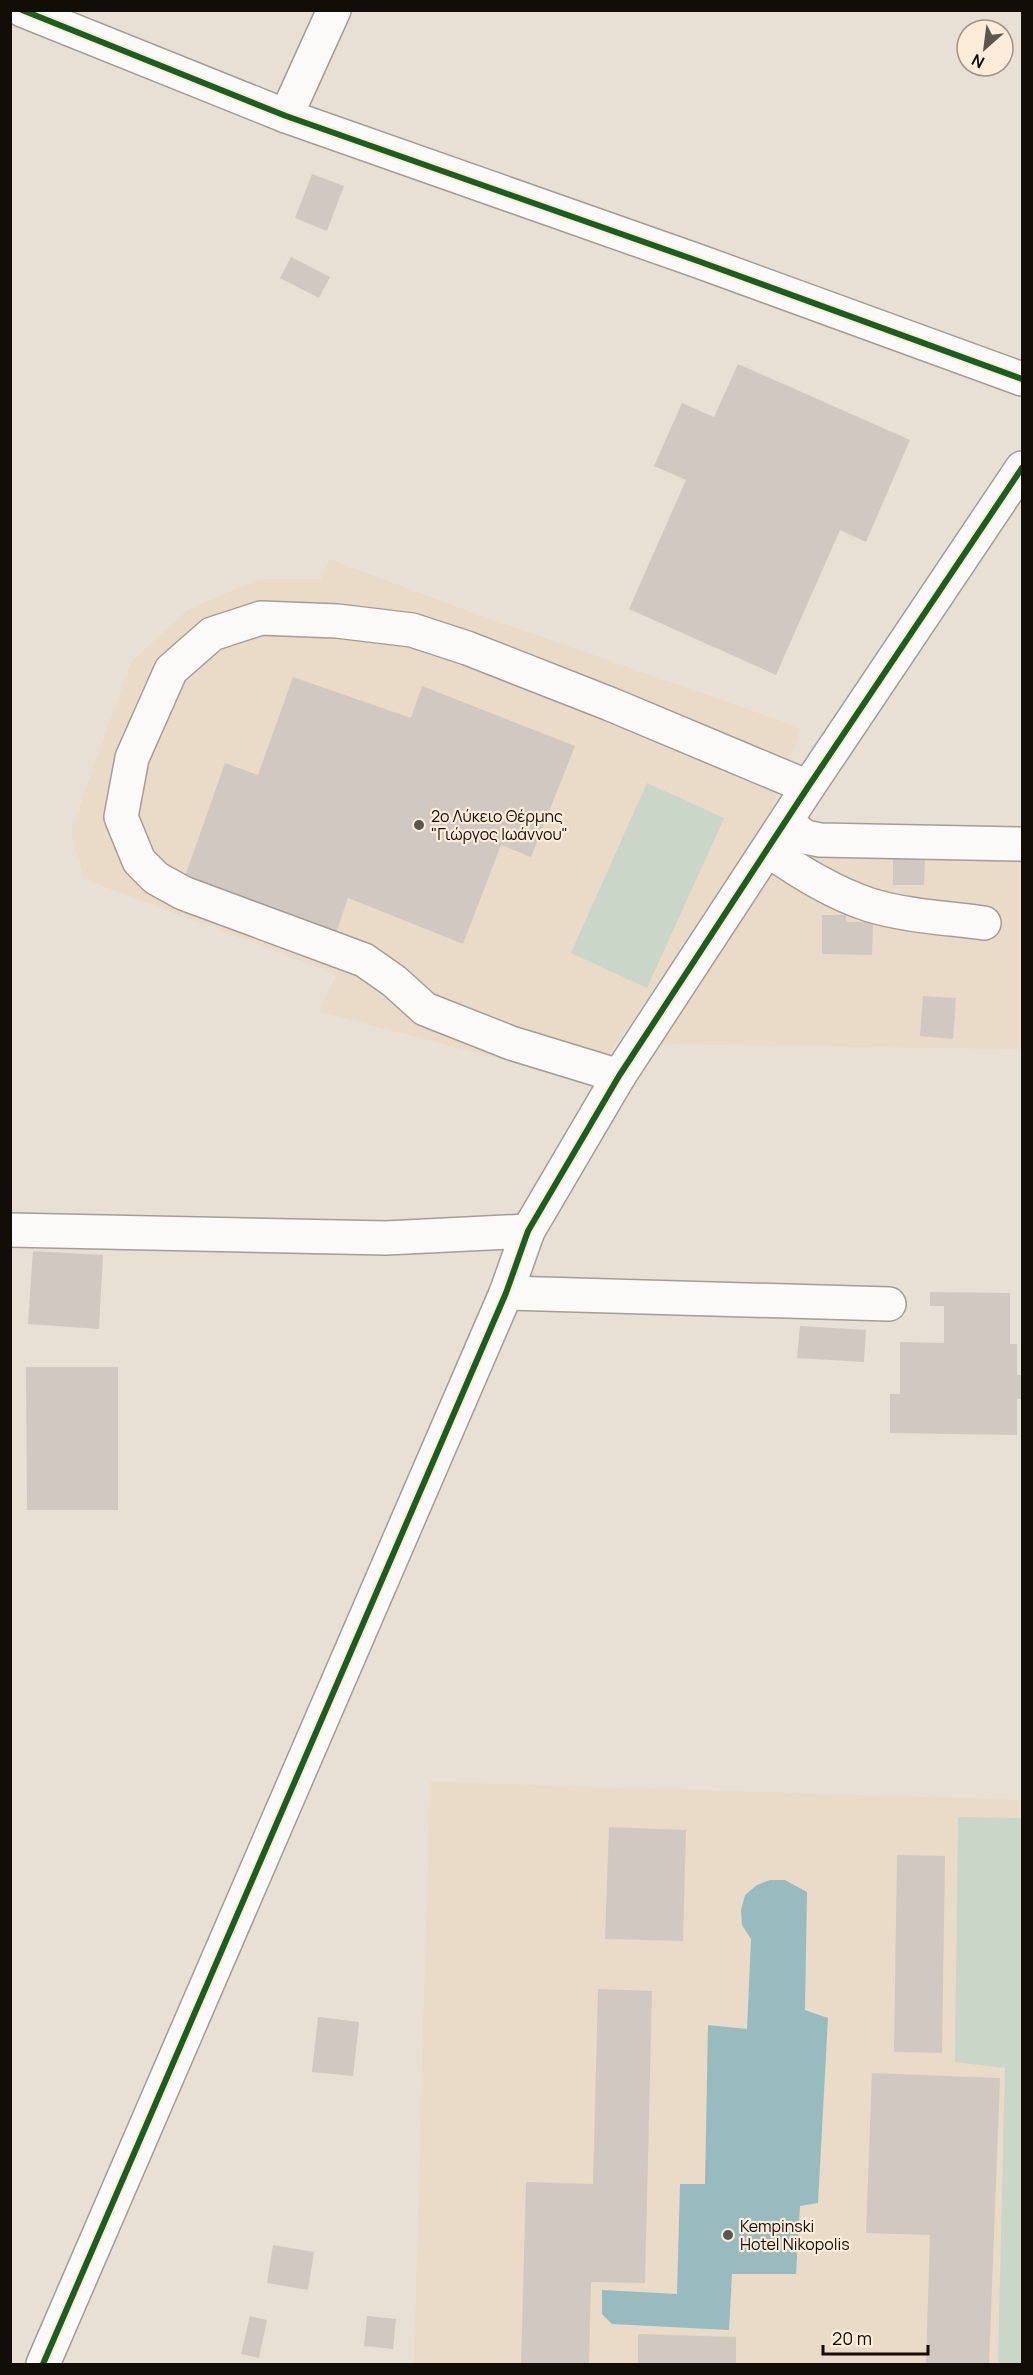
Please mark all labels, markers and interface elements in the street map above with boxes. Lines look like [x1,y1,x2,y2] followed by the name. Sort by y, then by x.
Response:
[955,18,1015,78] north arrow
[968,49,988,74] text: N
[431,805,568,845] place label: 2ο Λύκειο Θέρμης "Γιώργος Ιωάννου"
[412,818,426,832] marker: 2ο Λύκειο Θέρμης "Γιώργος Ιωάννου"
[740,2215,850,2255] place label: Kempinski Hotel Nikopolis
[721,2228,735,2242] marker: Kempinski Hotel Nikopolis
[823,2318,928,2356] scale bar
[832,2326,872,2350] text: 20 m

